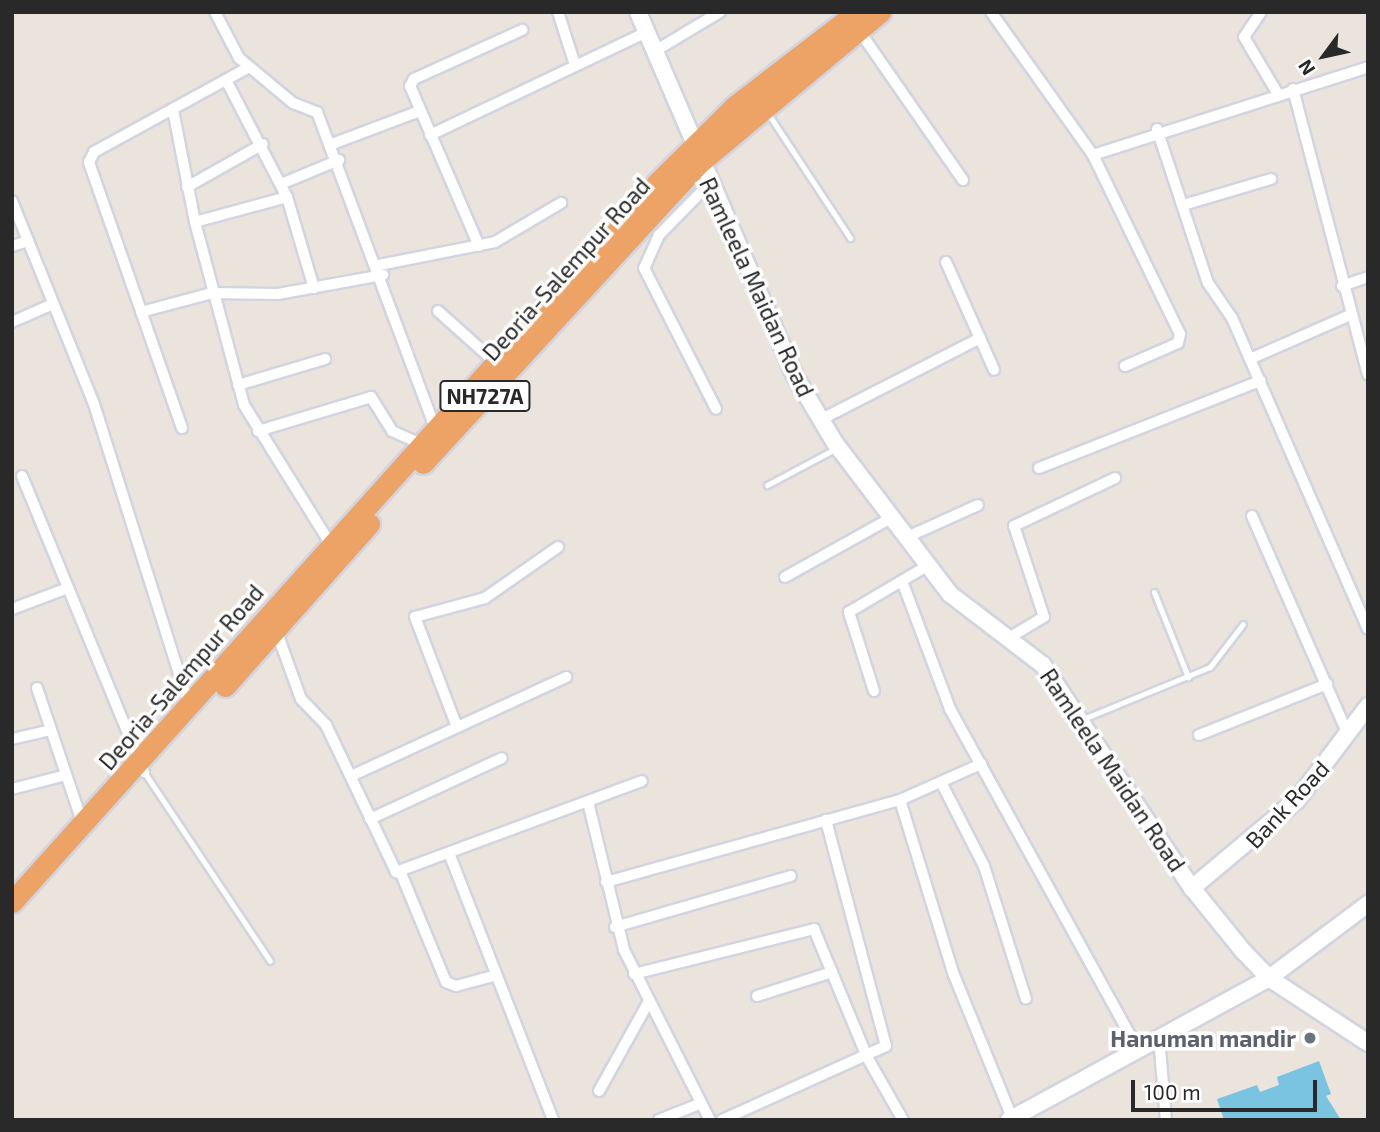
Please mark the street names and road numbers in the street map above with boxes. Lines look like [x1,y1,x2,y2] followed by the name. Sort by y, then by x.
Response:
[476,172,656,366] street label: Deoria-Salempur Road
[694,173,820,401] street label: Ramleela Maidan Road
[438,378,532,414] road number: NH727A
[93,579,269,775] street label: Deoria-Salempur Road
[1035,663,1191,877] street label: Ramleela Maidan Road
[1239,754,1335,854] street label: Bank Road

